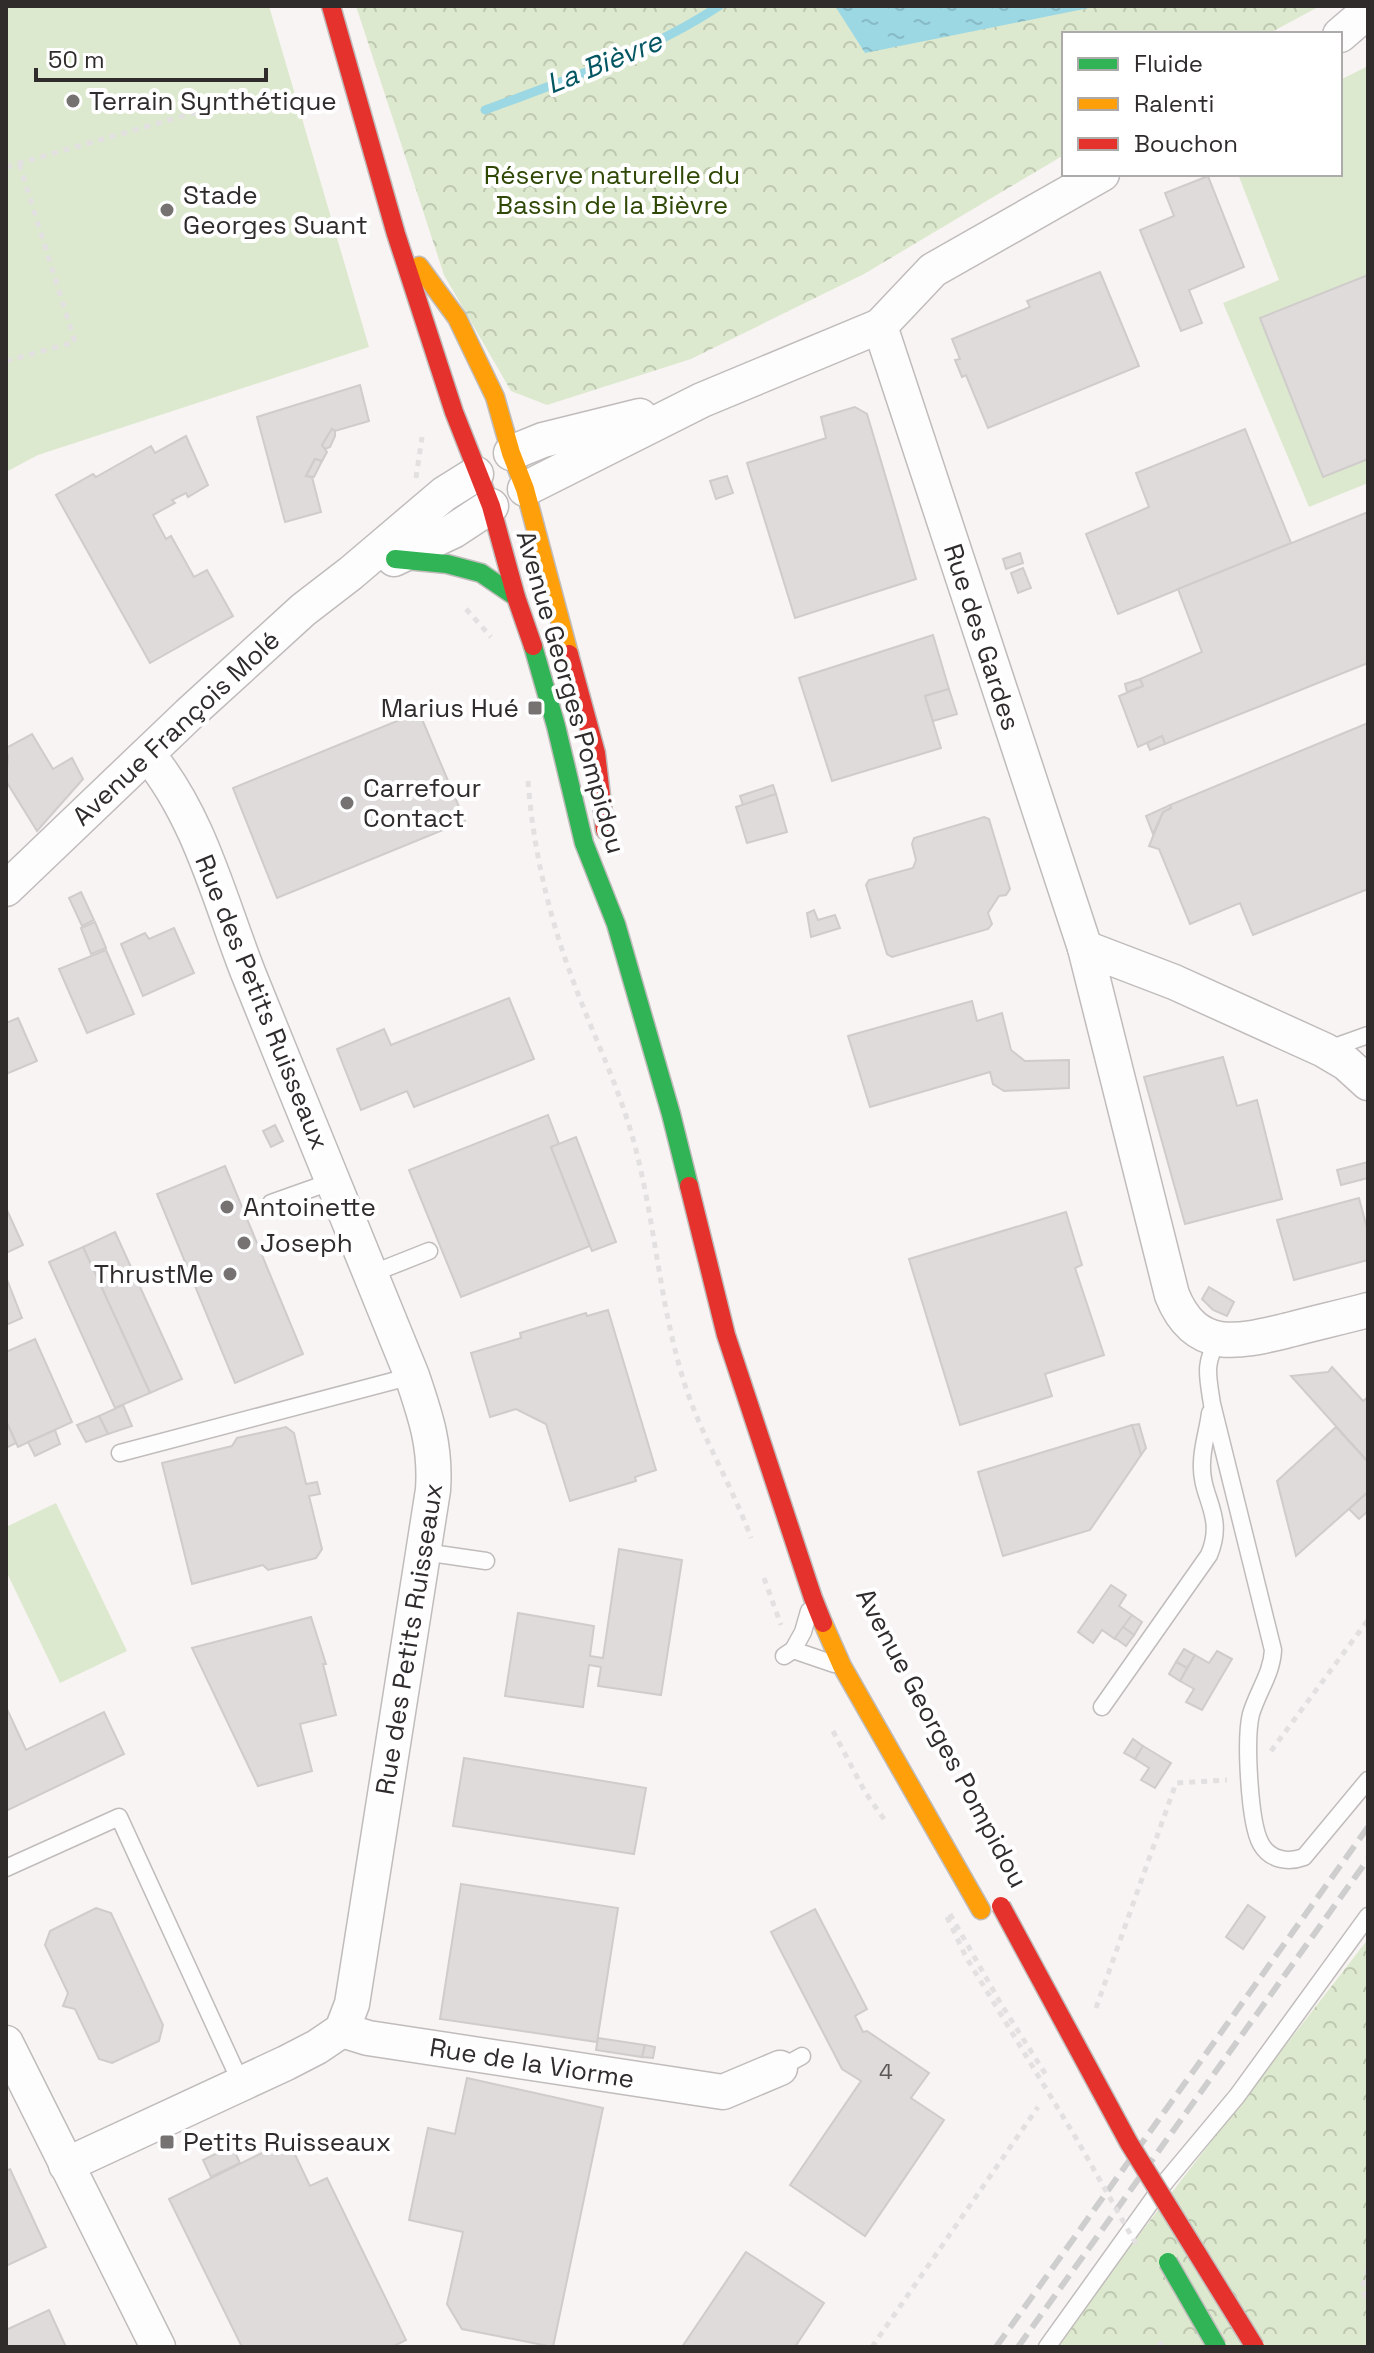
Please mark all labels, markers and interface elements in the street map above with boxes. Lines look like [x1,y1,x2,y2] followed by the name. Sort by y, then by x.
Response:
[541,22,668,101] water label: La Bièvre
[36,32,266,82] scale bar
[1062,32,1342,176] legend
[48,44,105,75] text: 50 m
[1134,48,1203,79] text: Fluide
[89,84,337,118] place label: Terrain Synthétique
[1134,88,1214,119] text: Ralenti
[64,92,82,110] marker: Terrain Synthétique
[1134,128,1238,159] text: Bouchon
[484,158,740,222] park label: Réserve naturelle du Bassin de la Bièvre
[183,178,368,242] place label: Stade Georges Suant
[158,201,176,219] marker: Stade Georges Suant
[509,527,633,857] street label: Avenue Georges Pompidou
[936,539,1028,735] street label: Rue des Gardes
[65,623,287,833] street label: Avenue François Molé
[381,691,519,725] place label: Marius Hué
[526,699,544,717] marker: Marius Hué
[363,771,481,835] place label: Carrefour Contact
[338,794,356,812] marker: Carrefour Contact
[187,850,337,1154] street label: Rue des Petits Ruisseaux
[243,1190,376,1224] place label: Antoinette
[218,1198,236,1216] marker: Antoinette
[260,1226,353,1260] place label: Joseph
[235,1234,253,1252] marker: Joseph
[94,1257,214,1291] place label: ThrustMe
[221,1265,239,1283] marker: ThrustMe
[368,1481,450,1797] street label: Rue des Petits Ruisseaux
[848,1582,1036,1894] street label: Avenue Georges Pompidou
[427,2030,637,2096] street label: Rue de la Viorme
[879,2057,893,2085] house number: 4
[183,2125,391,2159] place label: Petits Ruisseaux
[158,2133,176,2151] marker: Petits Ruisseaux

